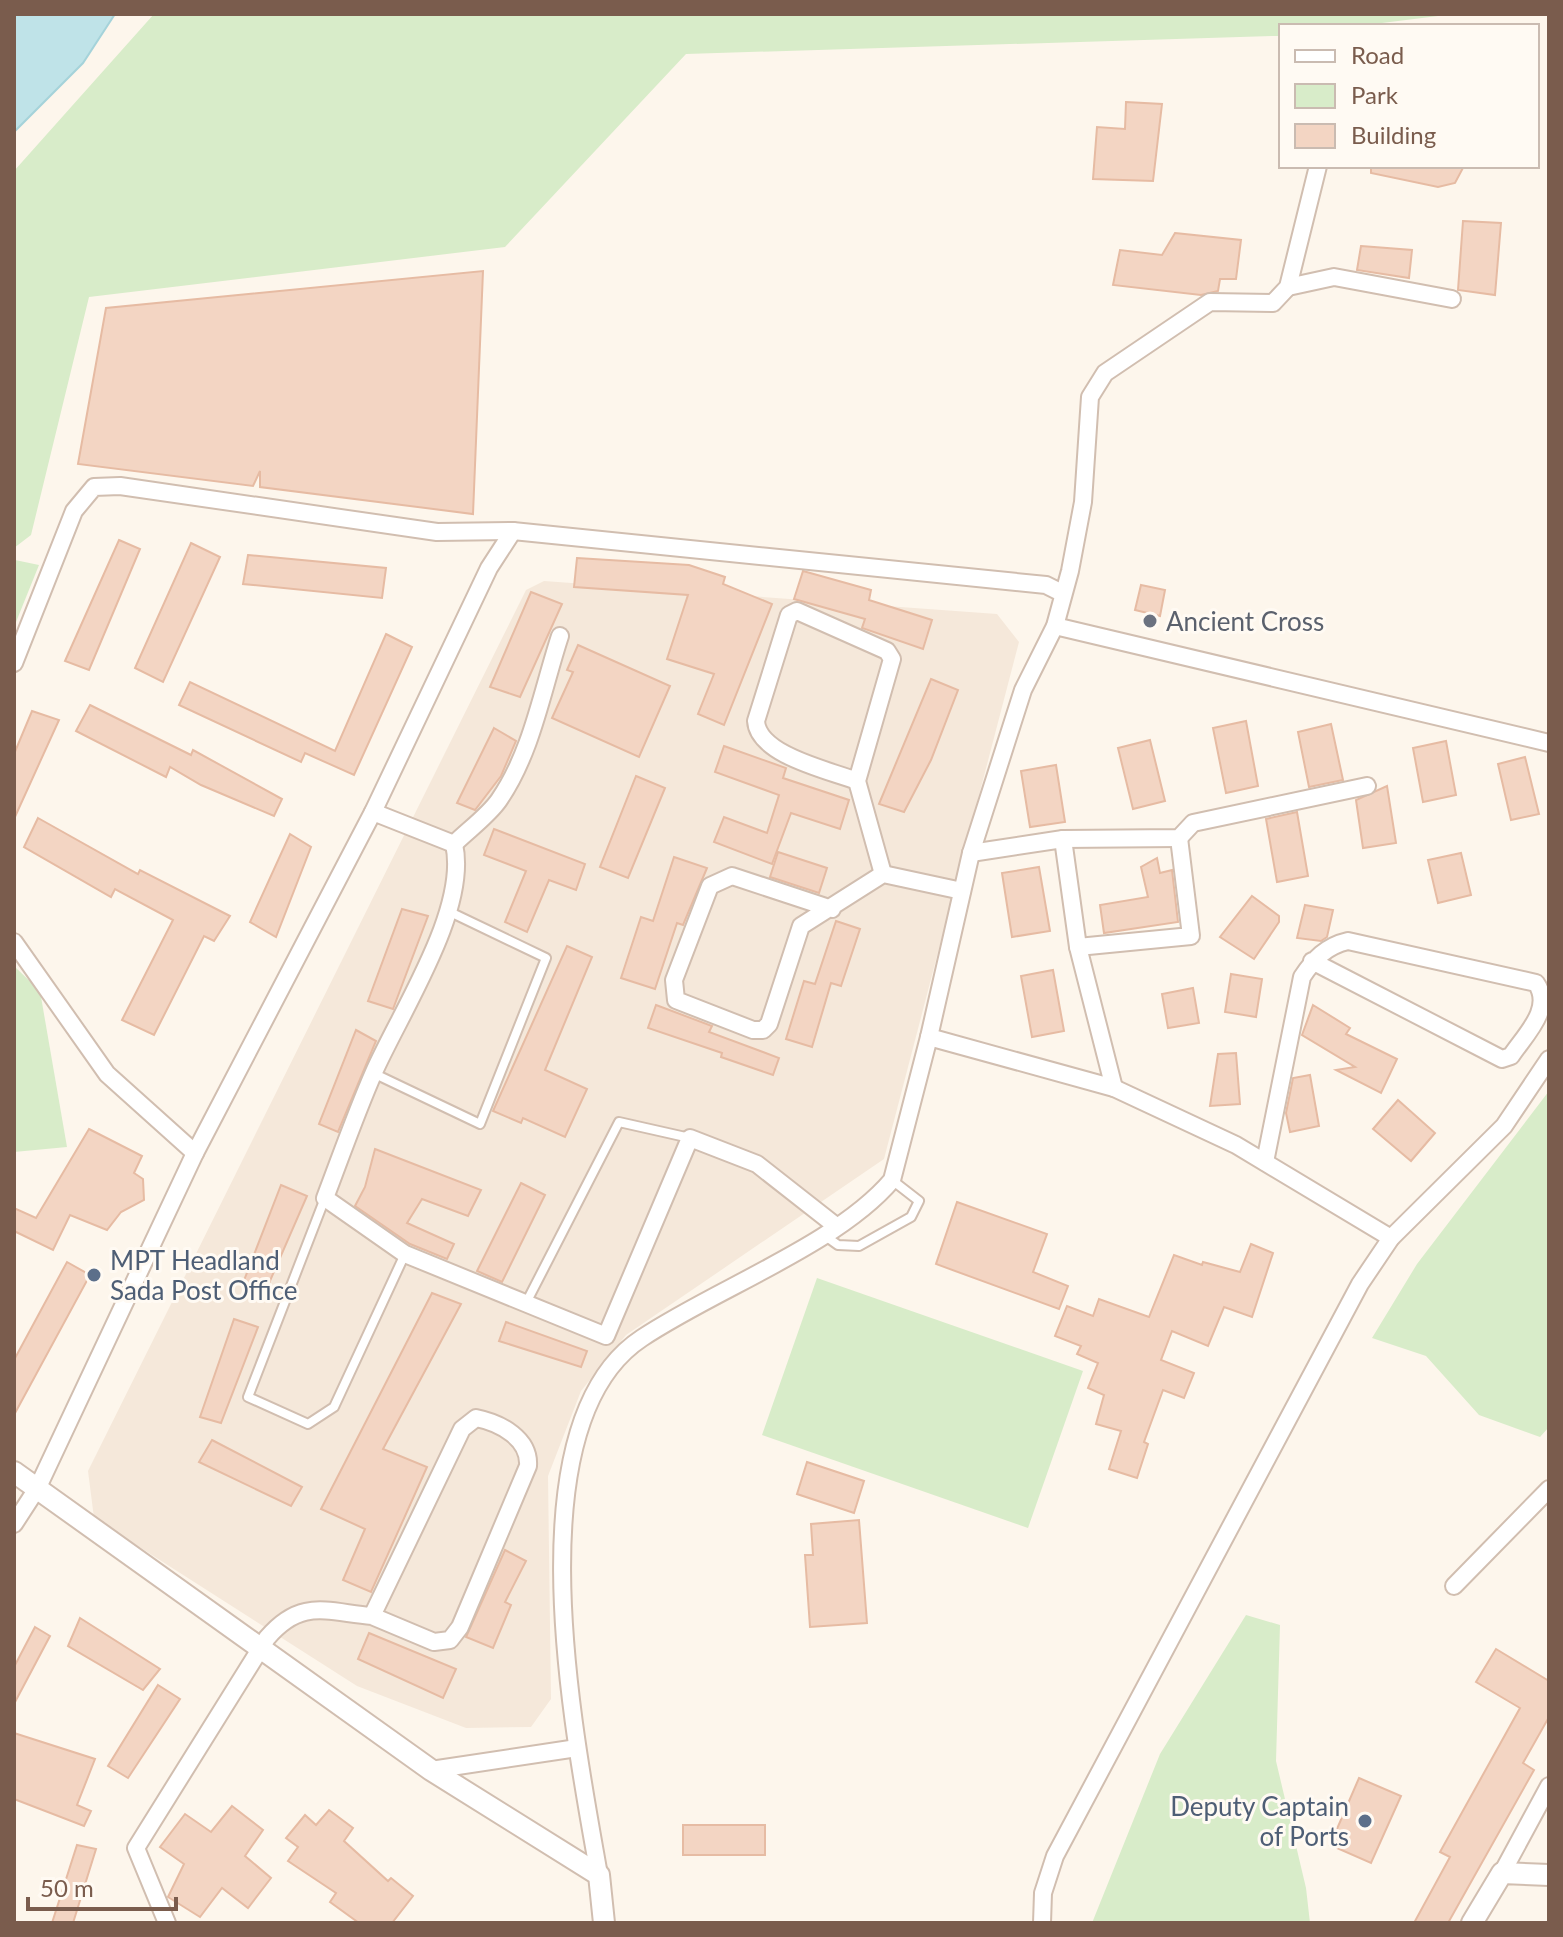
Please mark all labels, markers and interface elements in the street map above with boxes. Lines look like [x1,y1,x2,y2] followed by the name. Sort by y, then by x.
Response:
[1279,24,1539,168] legend
[1351,40,1404,69] text: Road
[1351,80,1399,109] text: Park
[1351,120,1436,149] text: Building
[1166,605,1324,637] place label: Ancient Cross
[1141,612,1159,630] marker: Ancient Cross
[110,1244,298,1306] place label: MPT Headland Sada Post Office
[85,1266,103,1284] marker: MPT Headland Sada Post Office
[1170,1790,1349,1852] place label: Deputy Captain of Ports
[1356,1812,1374,1830] marker: Deputy Captain of Ports
[28,1861,176,1911] scale bar
[40,1873,94,1902] text: 50 m

